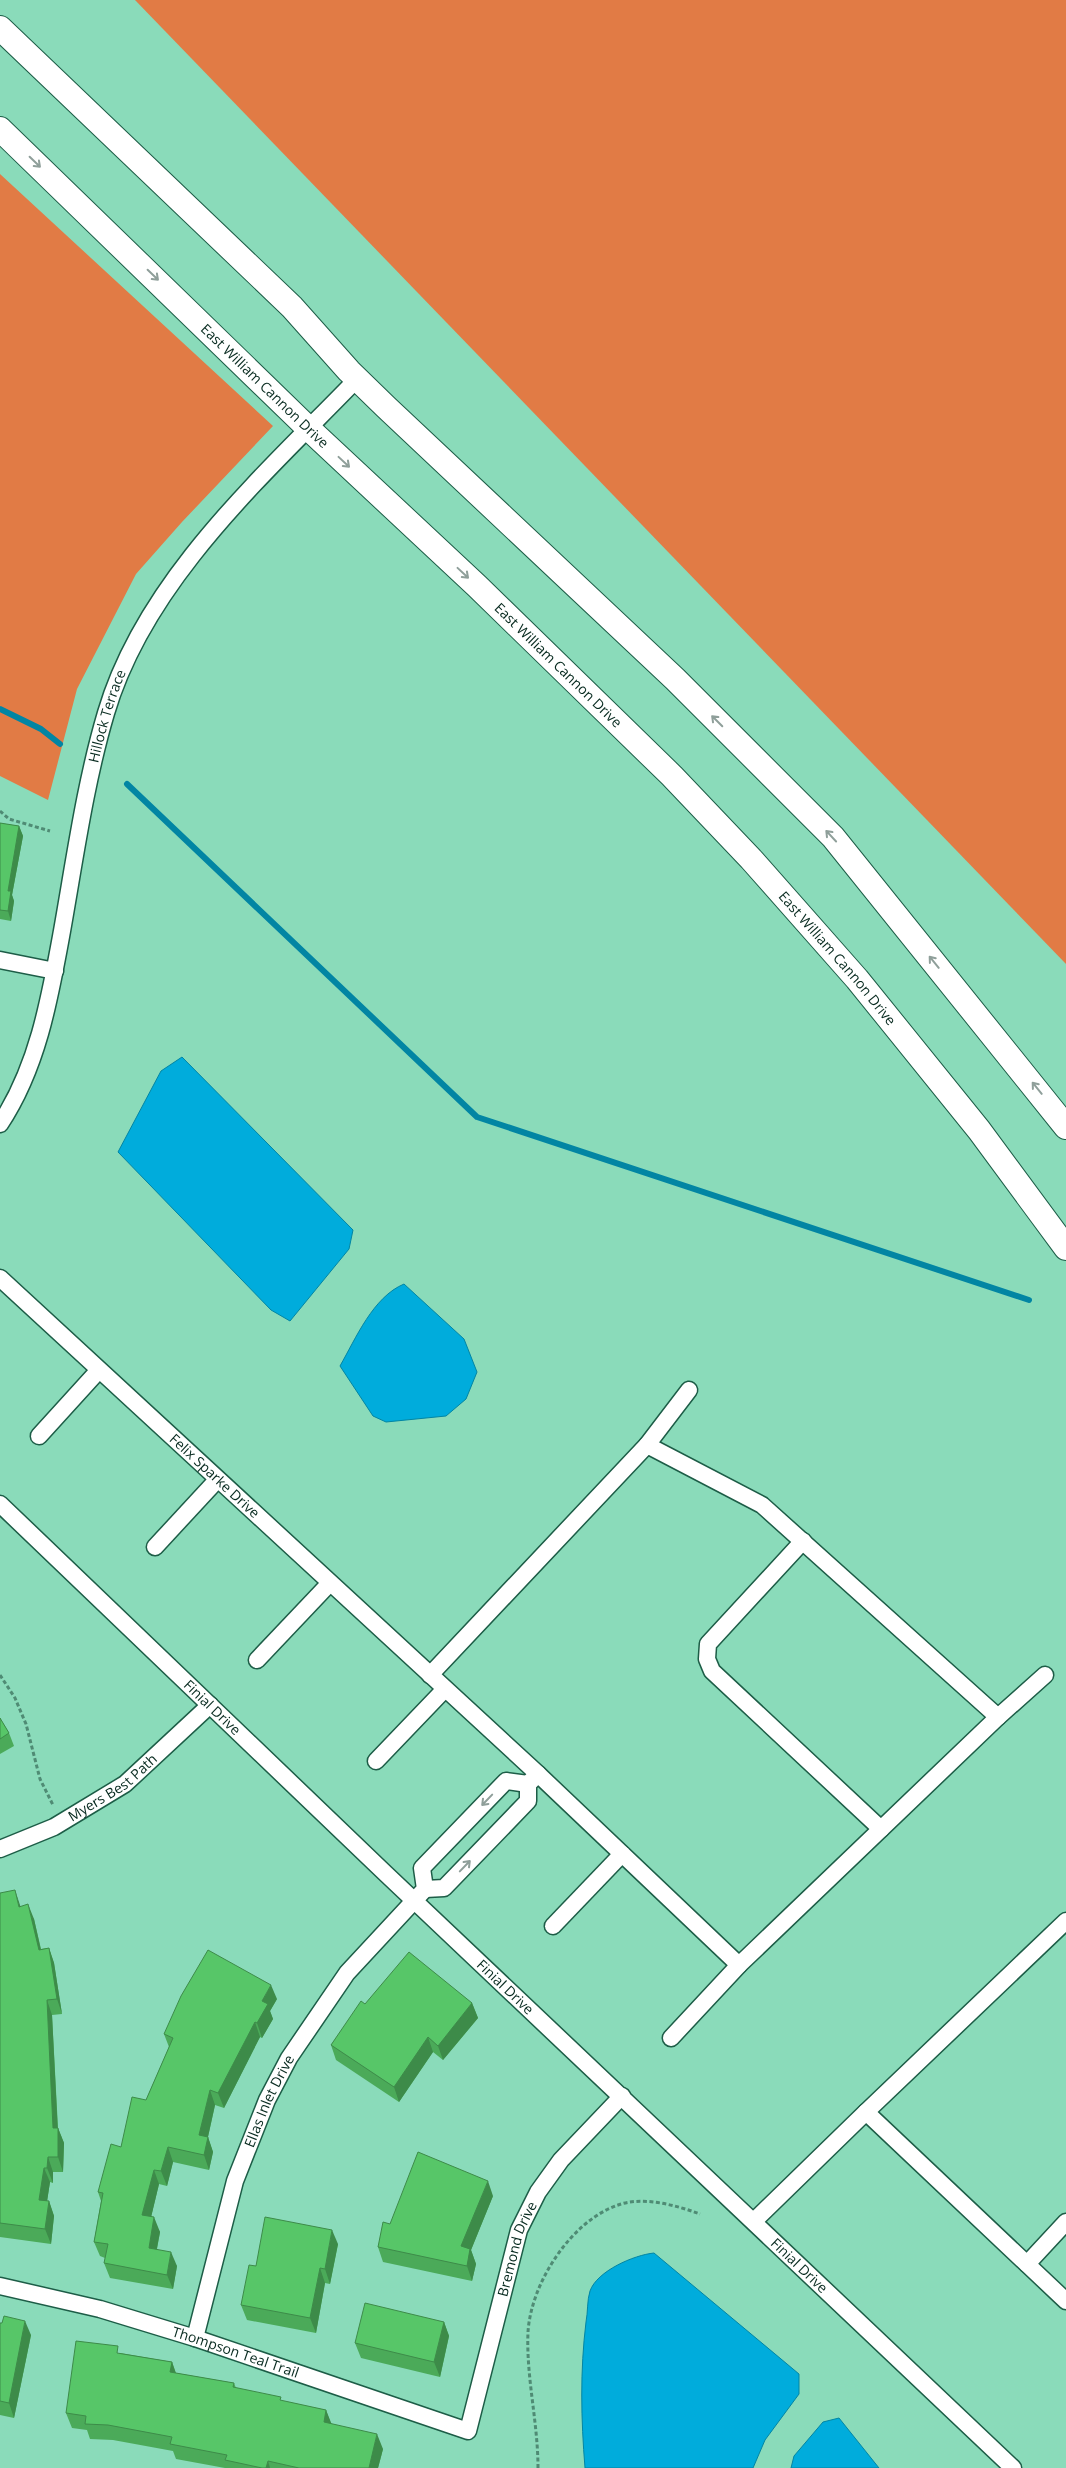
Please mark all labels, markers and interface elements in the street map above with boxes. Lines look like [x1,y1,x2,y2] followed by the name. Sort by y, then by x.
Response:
[29,156,42,168] one-way arrow
[146,269,159,281] one-way arrow
[197,319,333,452] street label: East William Cannon Drive
[337,456,350,468] one-way arrow
[456,567,469,579] one-way arrow
[491,598,627,731] street label: East William Cannon Drive
[83,666,130,764] street label: Hillock Terrace
[711,715,723,727] one-way arrow
[825,830,837,843] one-way arrow
[775,887,901,1029] street label: East William Cannon Drive
[929,956,940,969] one-way arrow
[1031,1082,1042,1095] one-way arrow
[166,1429,264,1522] street label: Felix Sparke Drive
[180,1675,245,1739] street label: Finial Drive
[64,1749,161,1825] street label: Myers Best Path
[481,1794,493,1807] one-way arrow
[459,1860,471,1873] one-way arrow
[473,1955,538,2018] street label: Finial Drive
[239,2051,298,2150] street label: Ellas Inlet Drive
[493,2198,541,2298] street label: Bremond Drive
[767,2233,832,2297] street label: Finial Drive
[170,2322,302,2382] street label: Thompson Teal Trail

